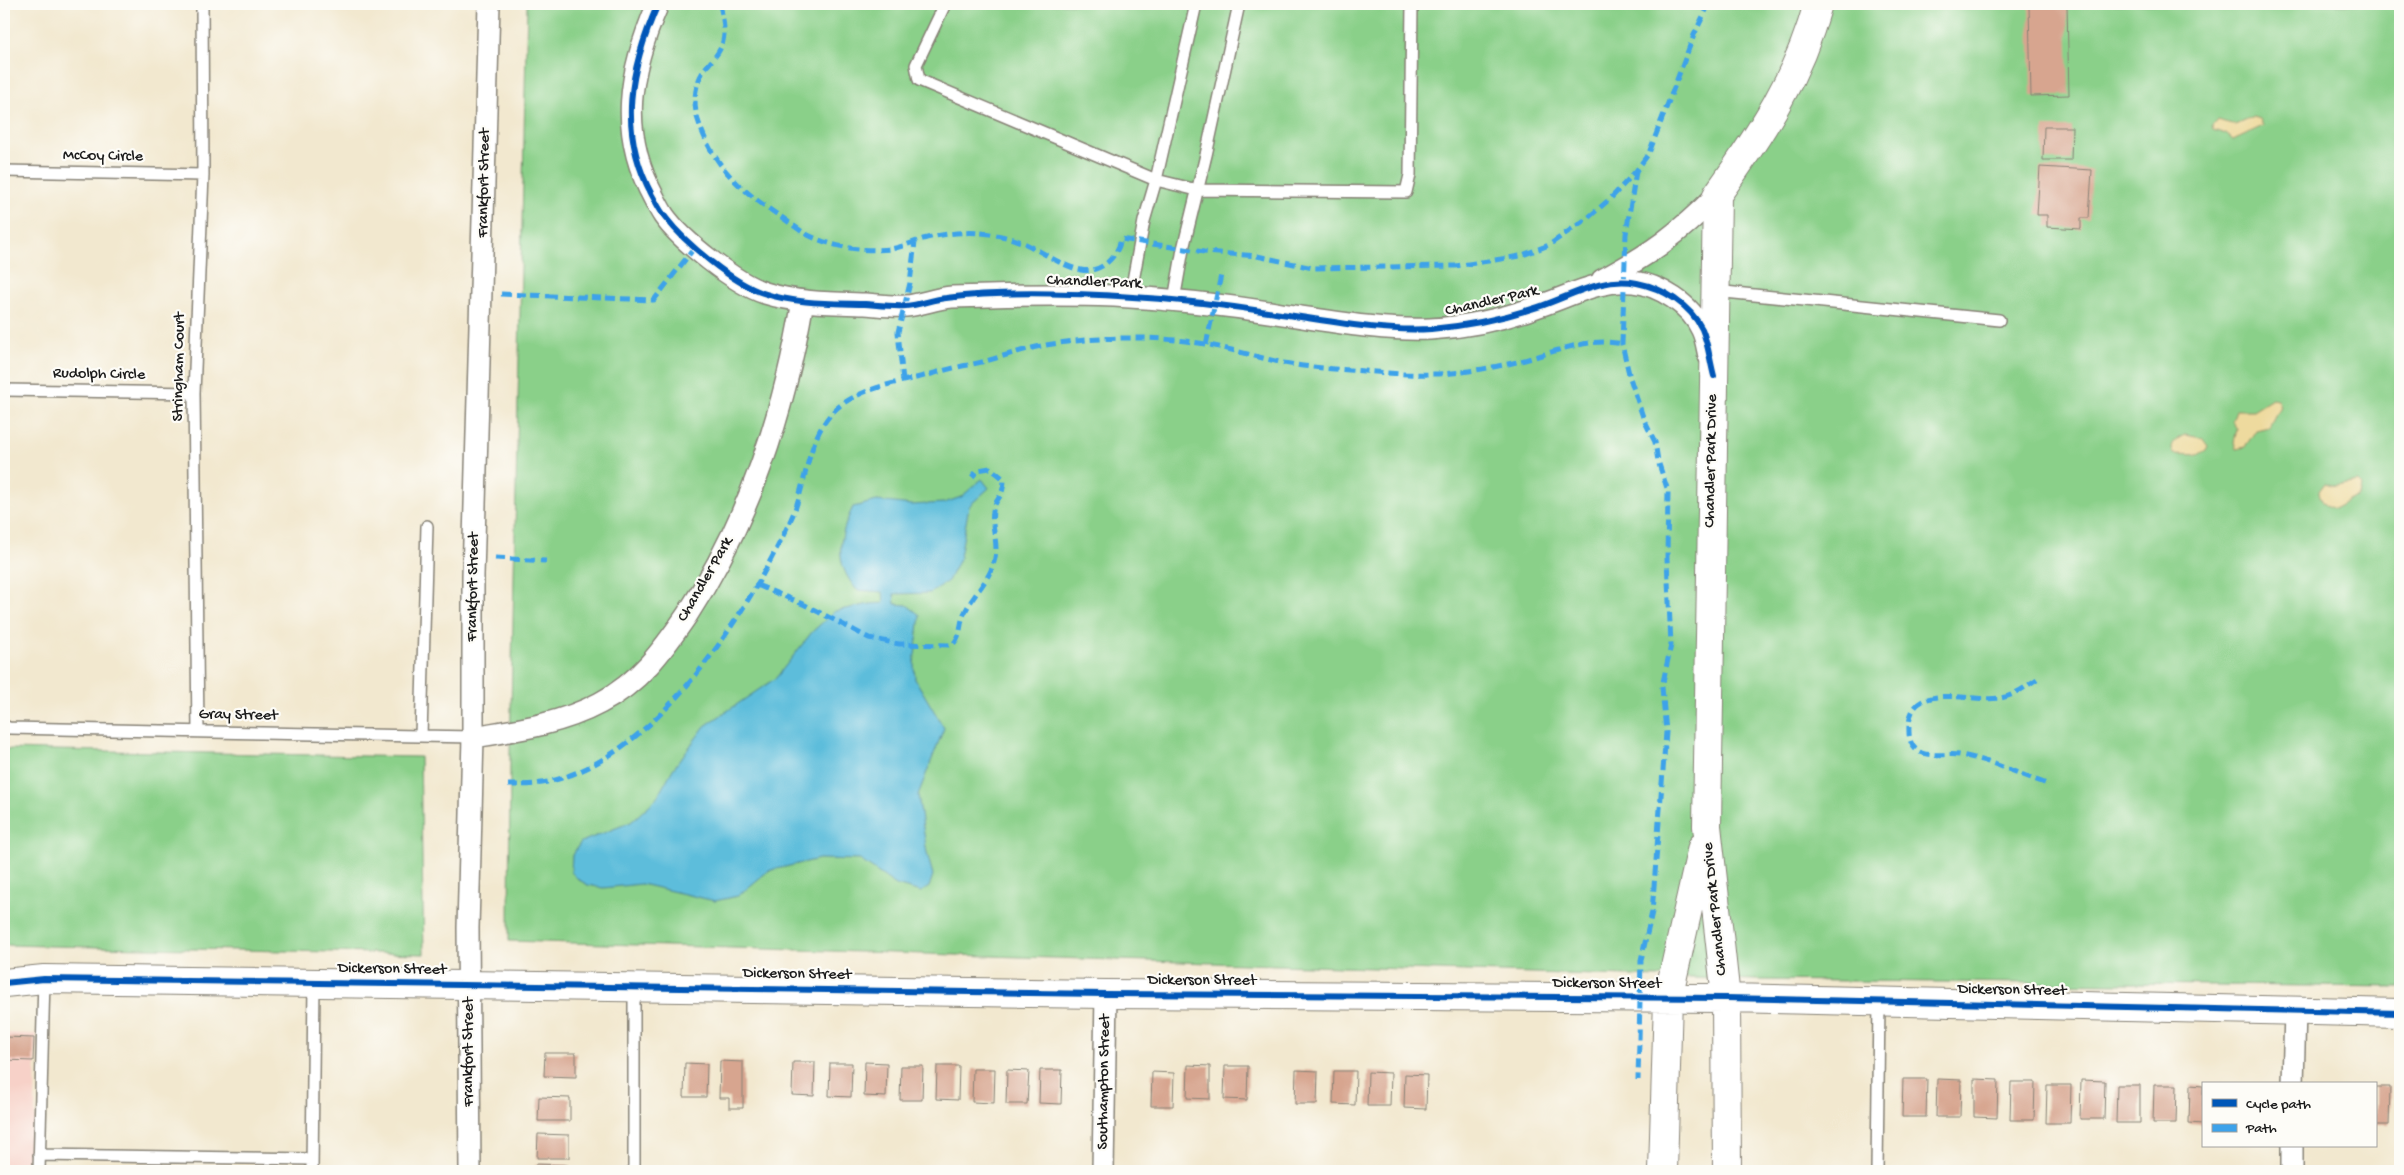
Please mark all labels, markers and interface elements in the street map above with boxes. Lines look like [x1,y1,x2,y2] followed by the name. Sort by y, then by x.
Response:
[475,127,495,239] street label: Frankfort Street
[63,147,144,167] street label: McCoy Circle
[1046,272,1144,294] street label: Chandler Park
[1444,282,1542,322] street label: Chandler Park
[170,311,190,422] street label: Stringham Court
[53,365,146,385] street label: Rudolph Circle
[1701,393,1723,528] street label: Chandler Park Drive
[464,531,484,643] street label: Frankfort Street
[674,533,739,626] street label: Chandler Park
[198,706,279,726] street label: Gray Street
[1699,841,1732,976] street label: Chandler Park Drive
[337,960,448,980] street label: Dickerson Street
[742,965,853,985] street label: Dickerson Street
[1147,972,1258,991] street label: Dickerson Street
[1552,975,1663,994] street label: Dickerson Street
[1957,981,2068,1001] street label: Dickerson Street
[460,996,479,1108] street label: Frankfort Street
[1094,1013,1116,1150] street label: Southampton Street
[2202,1082,2376,1148] legend
[2246,1096,2311,1114] text: Cycle path
[2245,1120,2277,1138] text: Path

